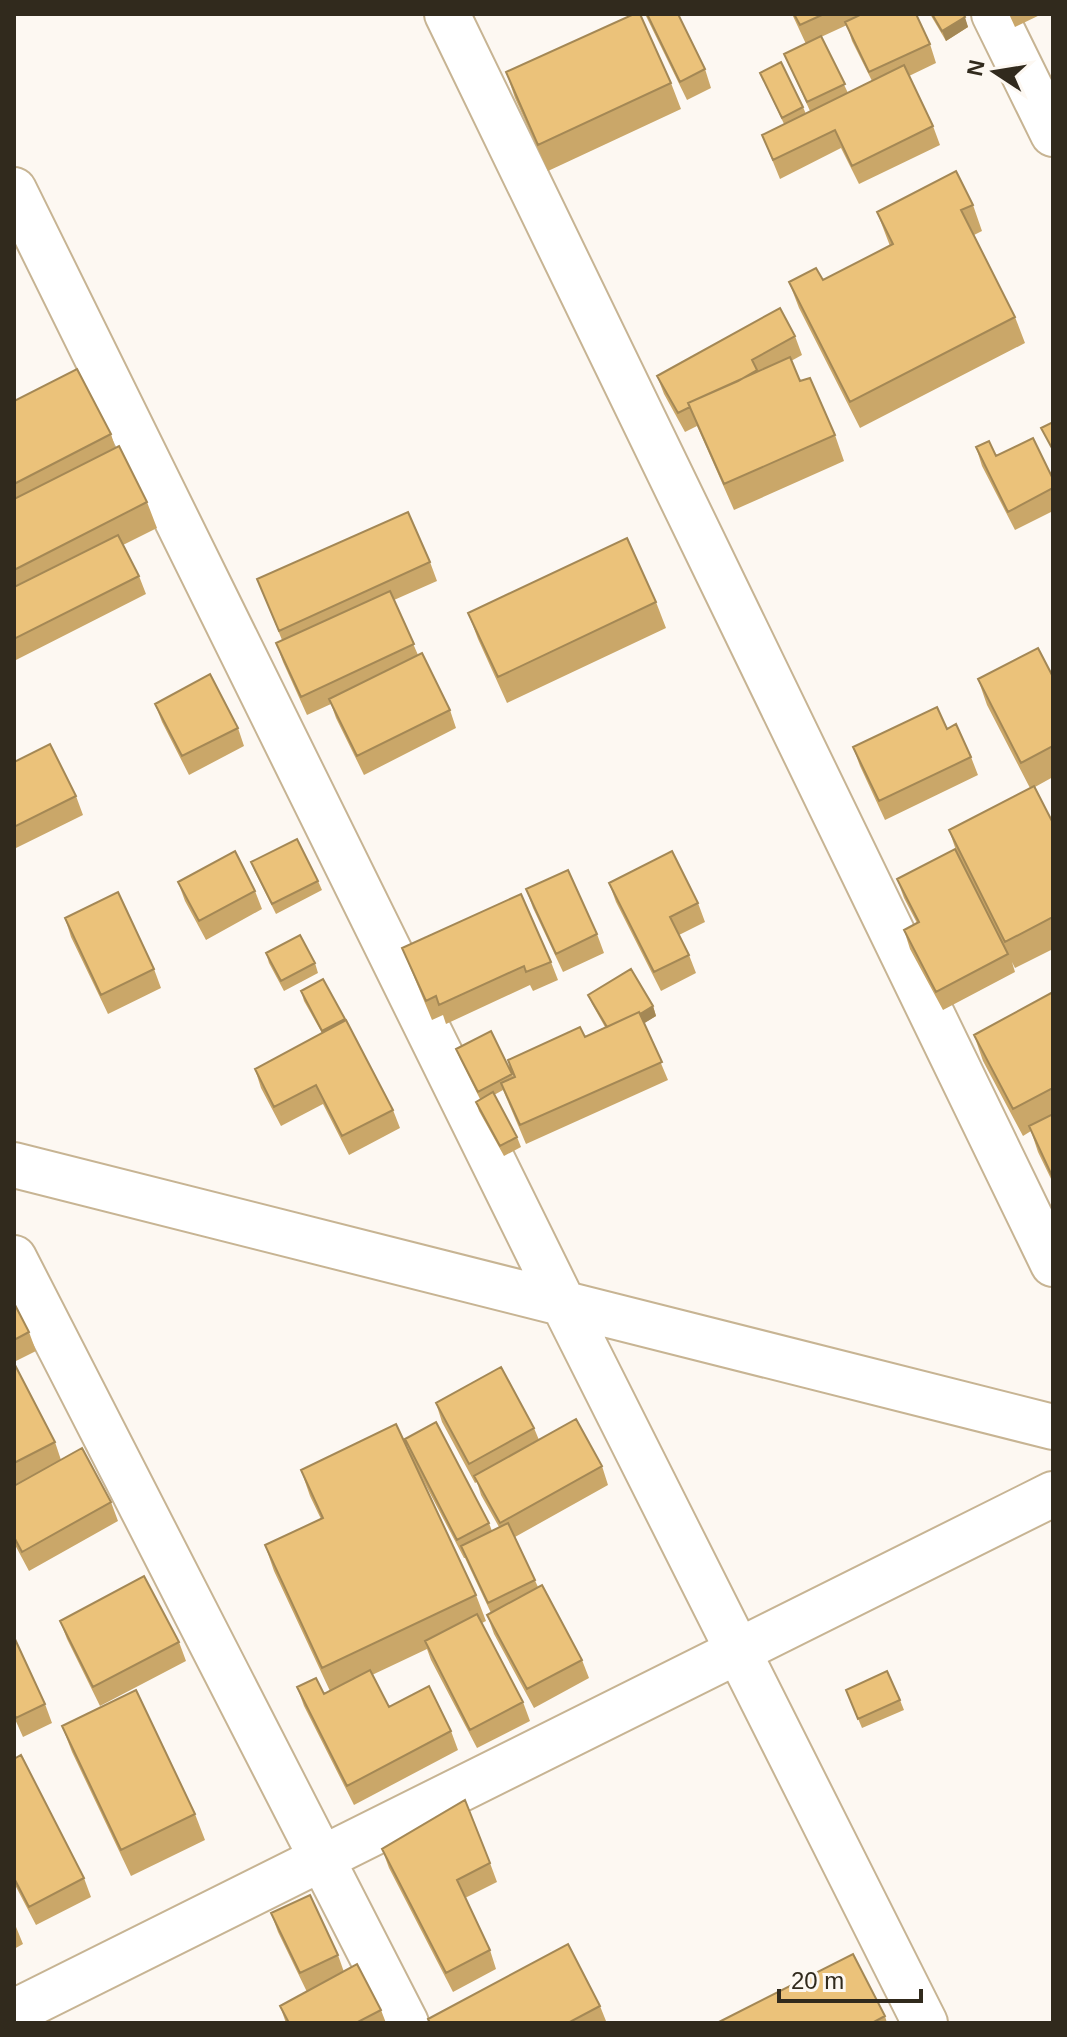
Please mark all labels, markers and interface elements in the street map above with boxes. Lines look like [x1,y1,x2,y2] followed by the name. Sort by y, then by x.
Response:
[955,32,1035,112] north arrow
[962,58,990,78] text: N
[779,1953,921,2003] scale bar
[791,1967,844,1994] text: 20 m

